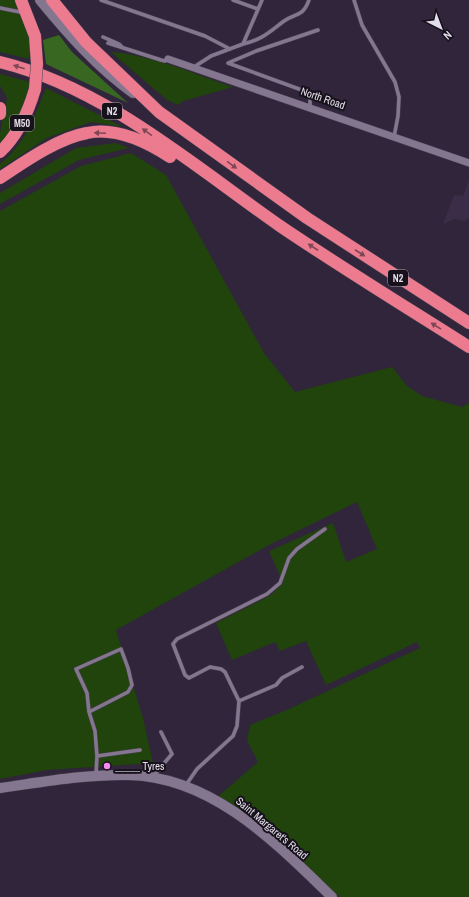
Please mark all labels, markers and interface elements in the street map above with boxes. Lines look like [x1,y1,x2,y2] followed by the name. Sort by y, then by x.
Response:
[421,8,461,48] north arrow
[441,28,455,43] text: N
[13,64,25,70] one-way arrow
[299,84,347,112] street label: North Road
[102,103,122,119] road number: N2
[10,115,34,131] road number: M50
[142,128,153,136] one-way arrow
[93,130,106,136] one-way arrow
[227,160,238,169] one-way arrow
[307,244,319,251] one-way arrow
[355,249,365,257] one-way arrow
[388,270,408,286] road number: N2
[431,322,441,330] one-way arrow
[115,759,165,773] place label: _____ Tyres
[102,761,112,771] marker: _____ Tyres
[233,794,311,862] street label: Saint Margaret's Road

